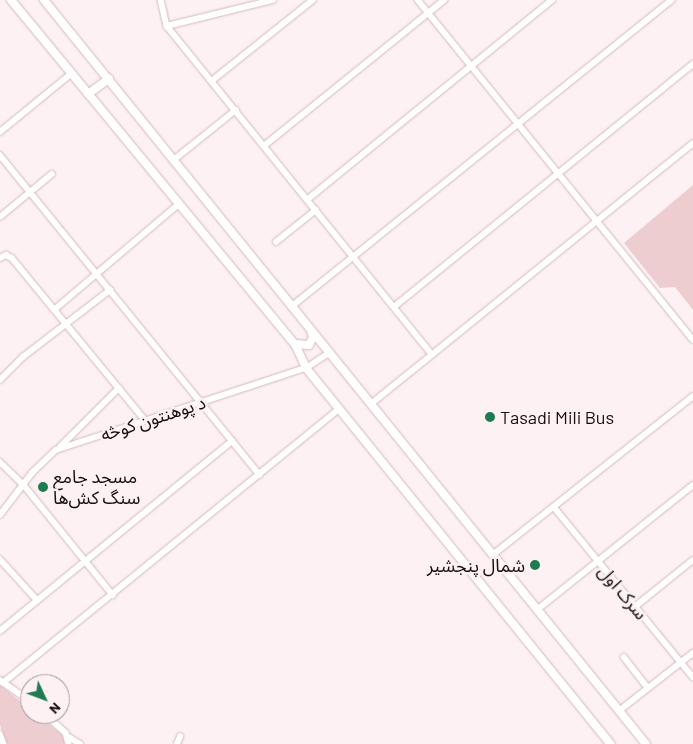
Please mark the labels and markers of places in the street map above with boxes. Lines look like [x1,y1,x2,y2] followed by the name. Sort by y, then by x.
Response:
[500,406,614,428] place label: Tasadi Mili Bus
[484,411,496,423] marker: Tasadi Mili Bus
[53,466,140,508] place label: مسجد جامع سنگ کش‌ها
[37,481,49,493] marker: مسجد جامع سنگ کش‌ها
[427,554,525,576] place label: شمال پنجشیر
[529,559,541,571] marker: شمال پنجشیر

